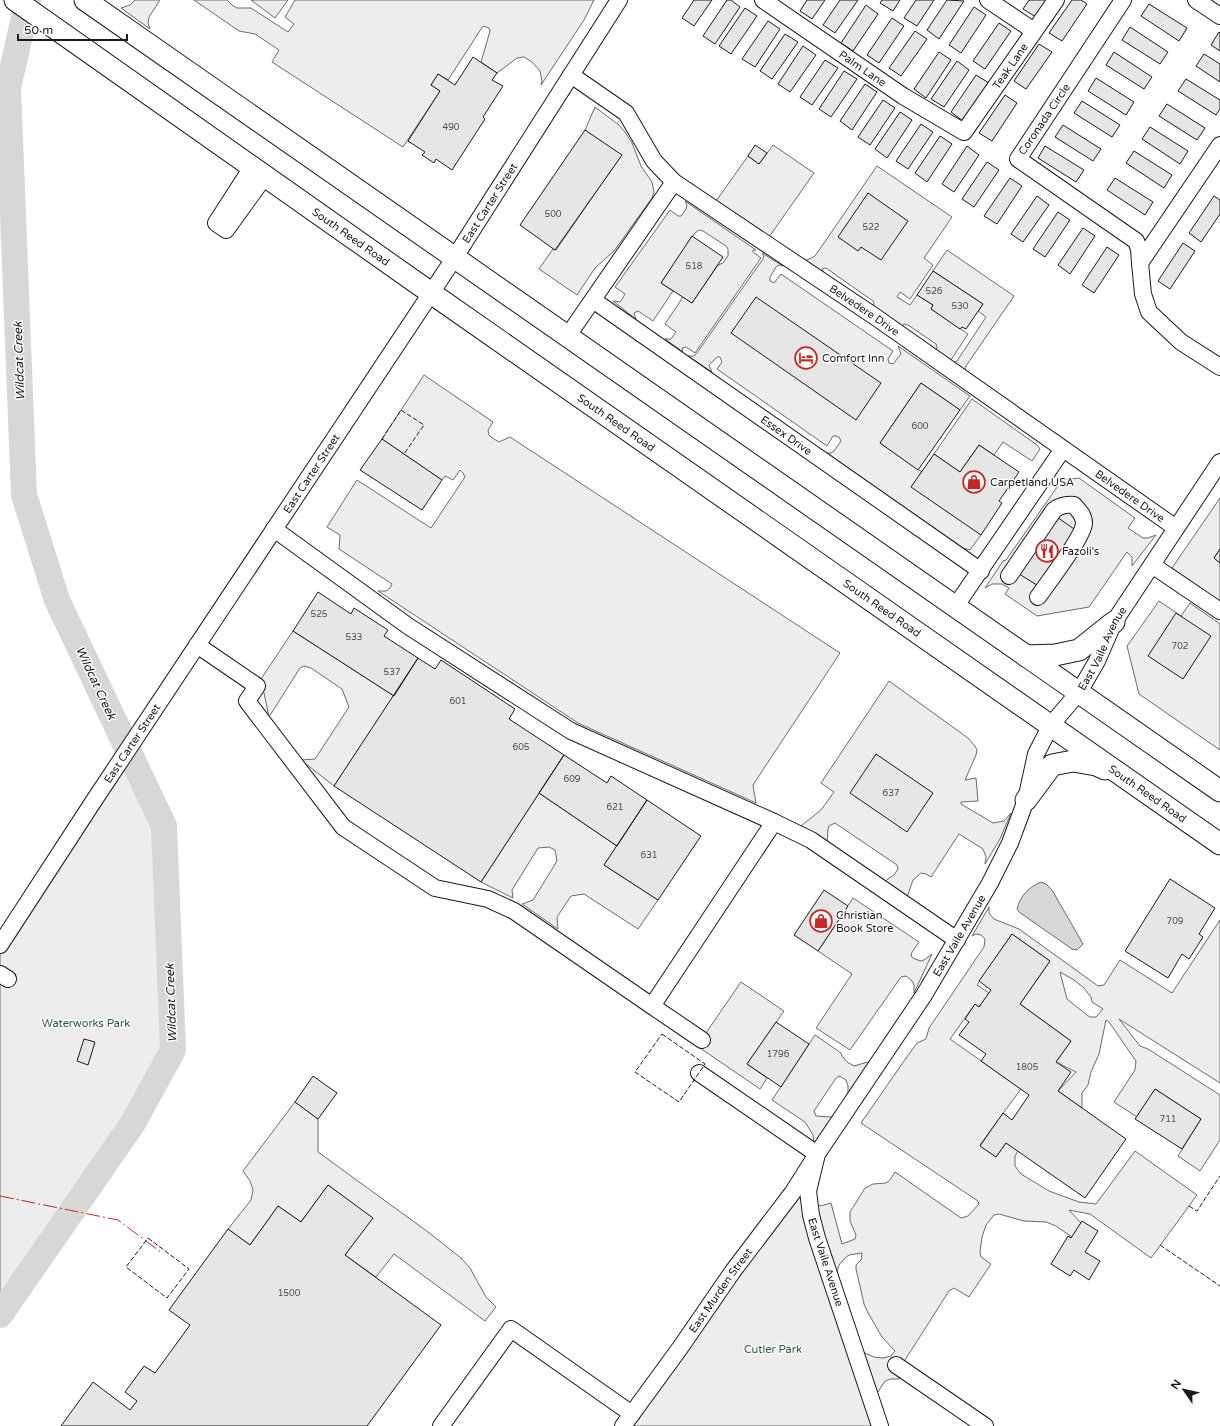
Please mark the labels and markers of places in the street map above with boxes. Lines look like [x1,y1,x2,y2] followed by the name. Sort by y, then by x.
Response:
[793,345,819,371] hotel icon: Comfort Inn
[822,352,884,365] place label: Comfort Inn
[961,469,987,495] shop icon: Carpetland USA
[990,476,1074,489] place label: Carpetland USA
[1034,538,1060,564] restaurant icon: Fazoli's
[1062,545,1099,558] place label: Fazoli's
[808,908,834,934] shop icon: Christian Book Store
[836,909,893,935] place label: Christian Book Store

